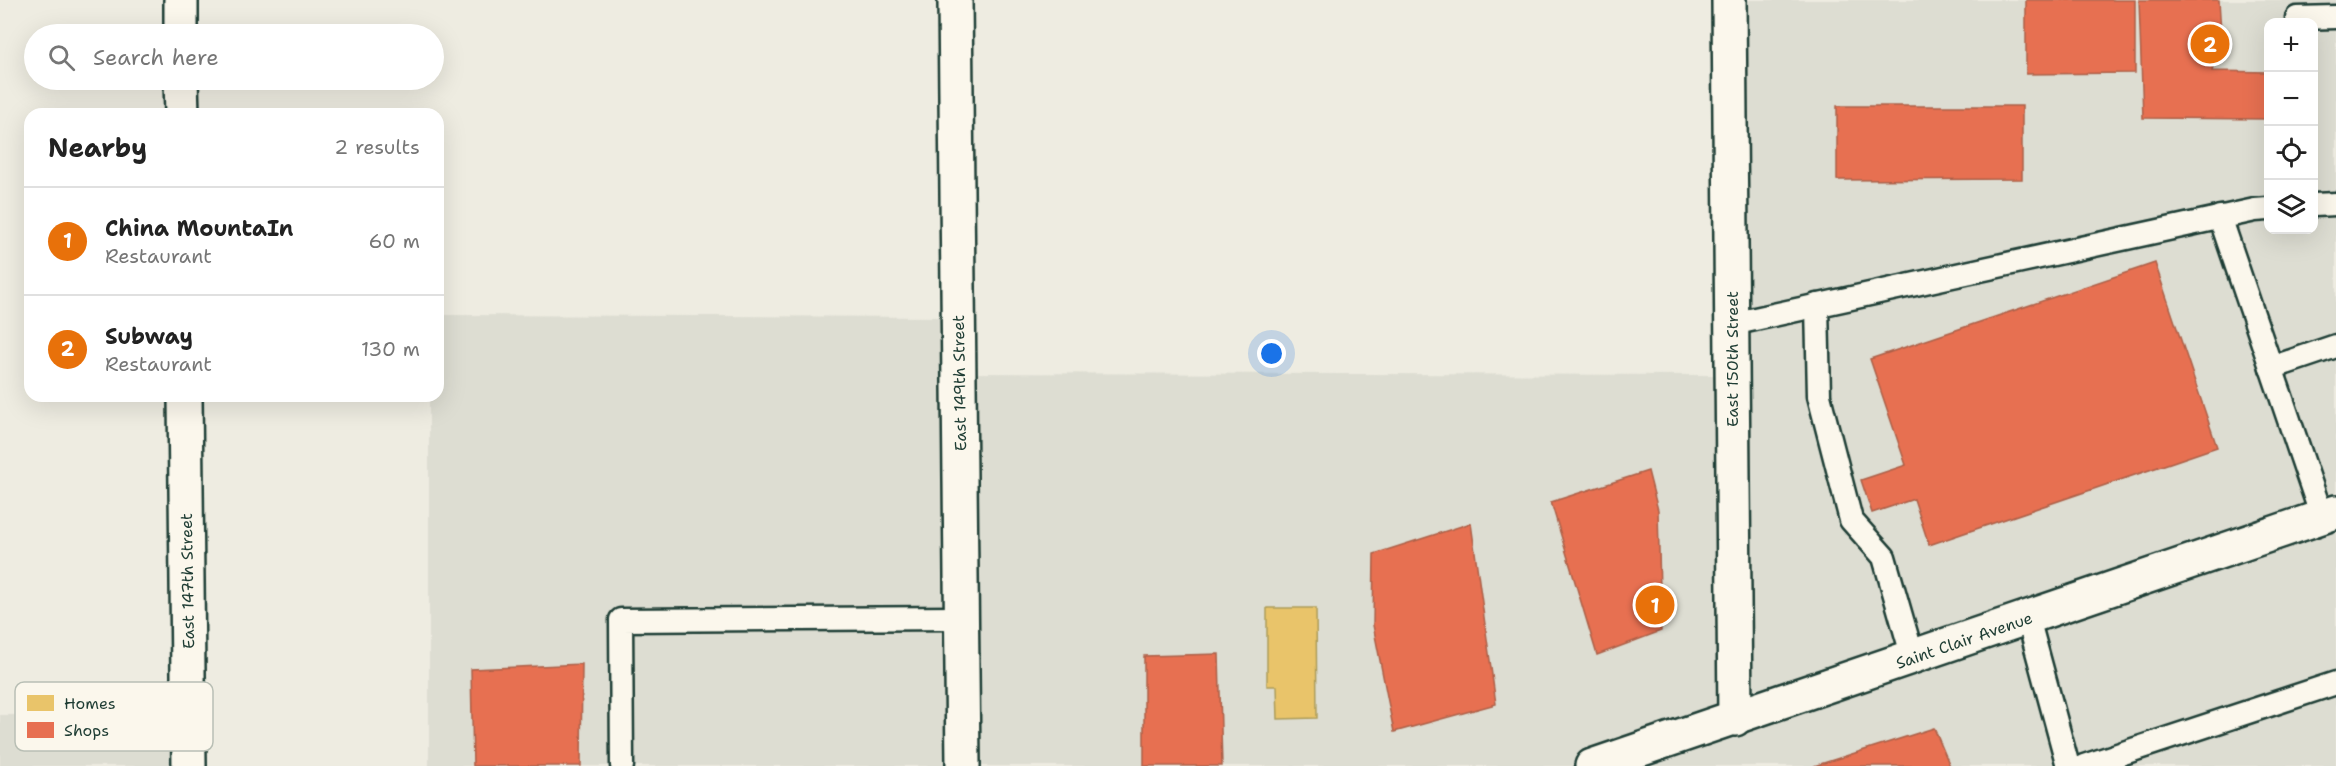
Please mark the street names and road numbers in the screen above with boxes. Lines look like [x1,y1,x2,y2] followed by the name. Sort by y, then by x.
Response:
[1722,291,1743,427] street label: East 150th Street
[948,315,971,451] street label: East 149th Street
[176,513,199,649] street label: East 147th Street
[1893,607,2035,674] street label: Saint Clair Avenue

